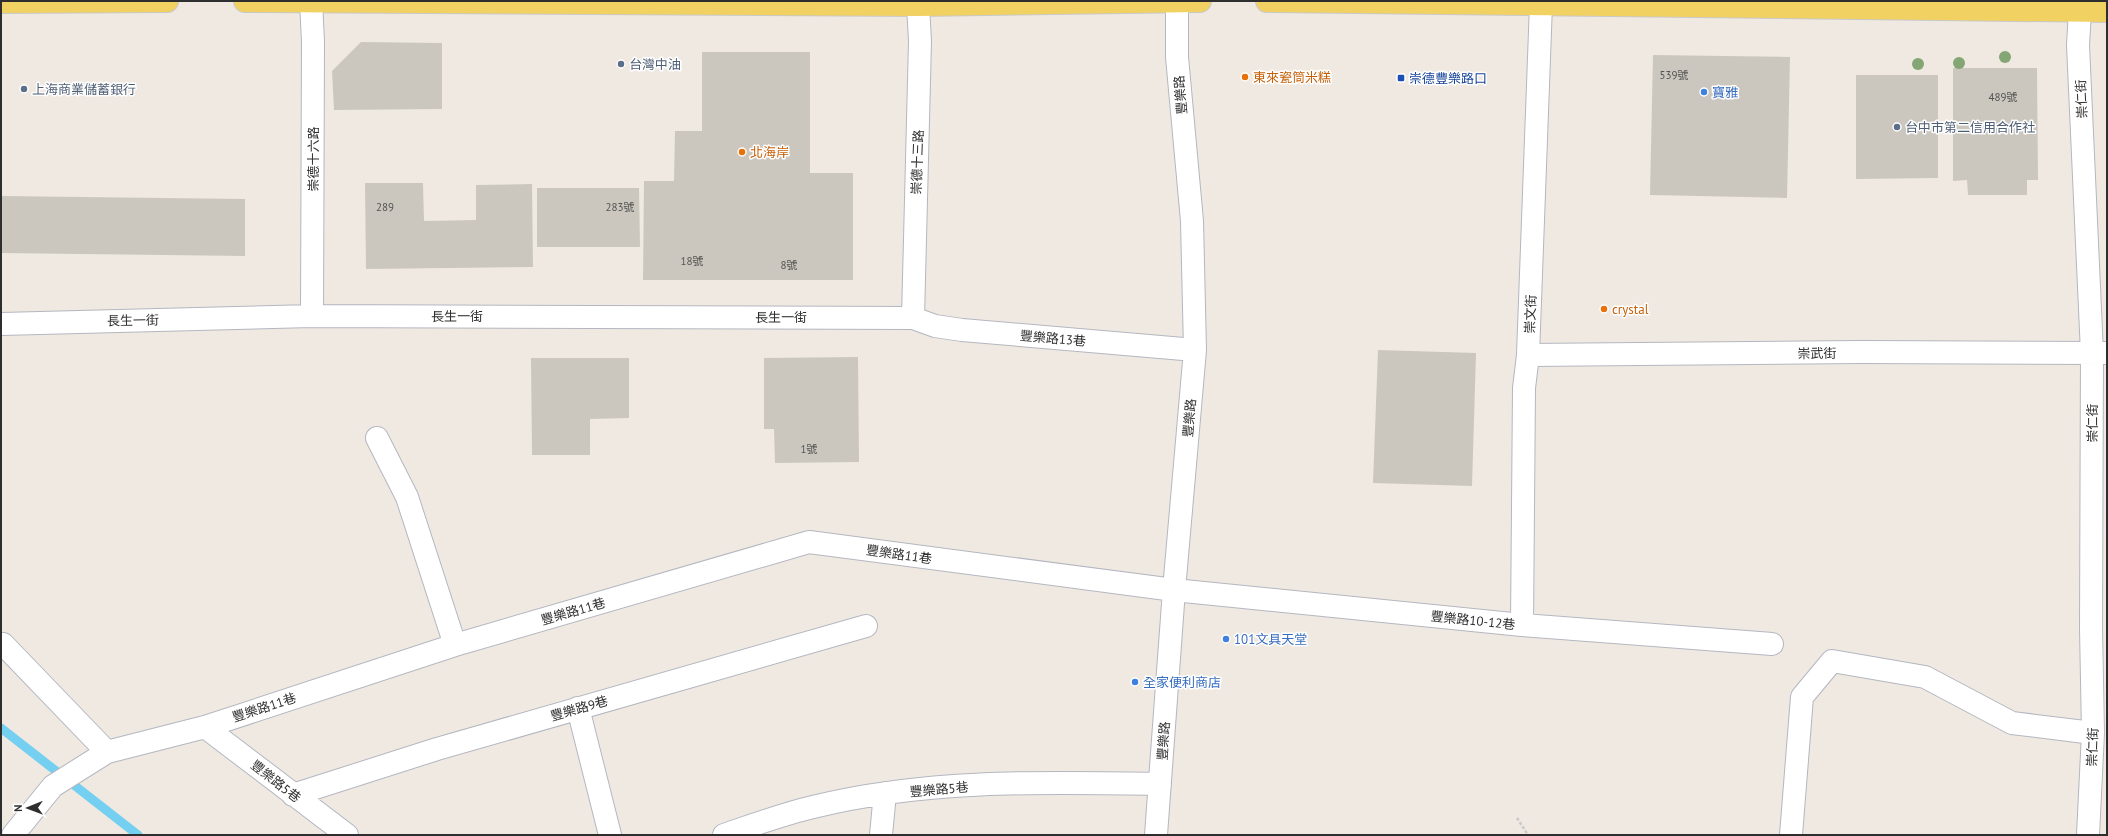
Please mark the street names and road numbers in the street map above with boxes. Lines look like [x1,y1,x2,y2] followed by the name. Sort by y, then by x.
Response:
[1170,75,1191,115] street label: 豐樂路
[2072,79,2091,119] street label: 崇仁街
[305,126,322,192] street label: 崇德十六路
[908,129,927,195] street label: 崇德十三路
[1521,294,1540,334] street label: 崇文街
[431,308,483,325] street label: 長生一街
[755,309,807,326] street label: 長生一街
[107,312,159,329] street label: 長生一街
[1019,327,1087,350] street label: 豐樂路13巷
[1797,345,1837,362] street label: 崇武街
[1179,398,1200,438] street label: 豐樂路
[2084,403,2101,443] street label: 崇仁街
[865,541,933,568] street label: 豐樂路11巷
[539,594,607,629] street label: 豐樂路11巷
[1430,608,1516,633] street label: 豐樂路10-12巷
[230,689,298,726] street label: 豐樂路11巷
[548,692,610,725] street label: 豐樂路9巷
[1154,721,1173,761] street label: 豐樂路
[2083,727,2102,767] street label: 崇仁街
[247,757,304,806] street label: 豐樂路5巷
[909,778,969,801] street label: 豐樂路5巷

